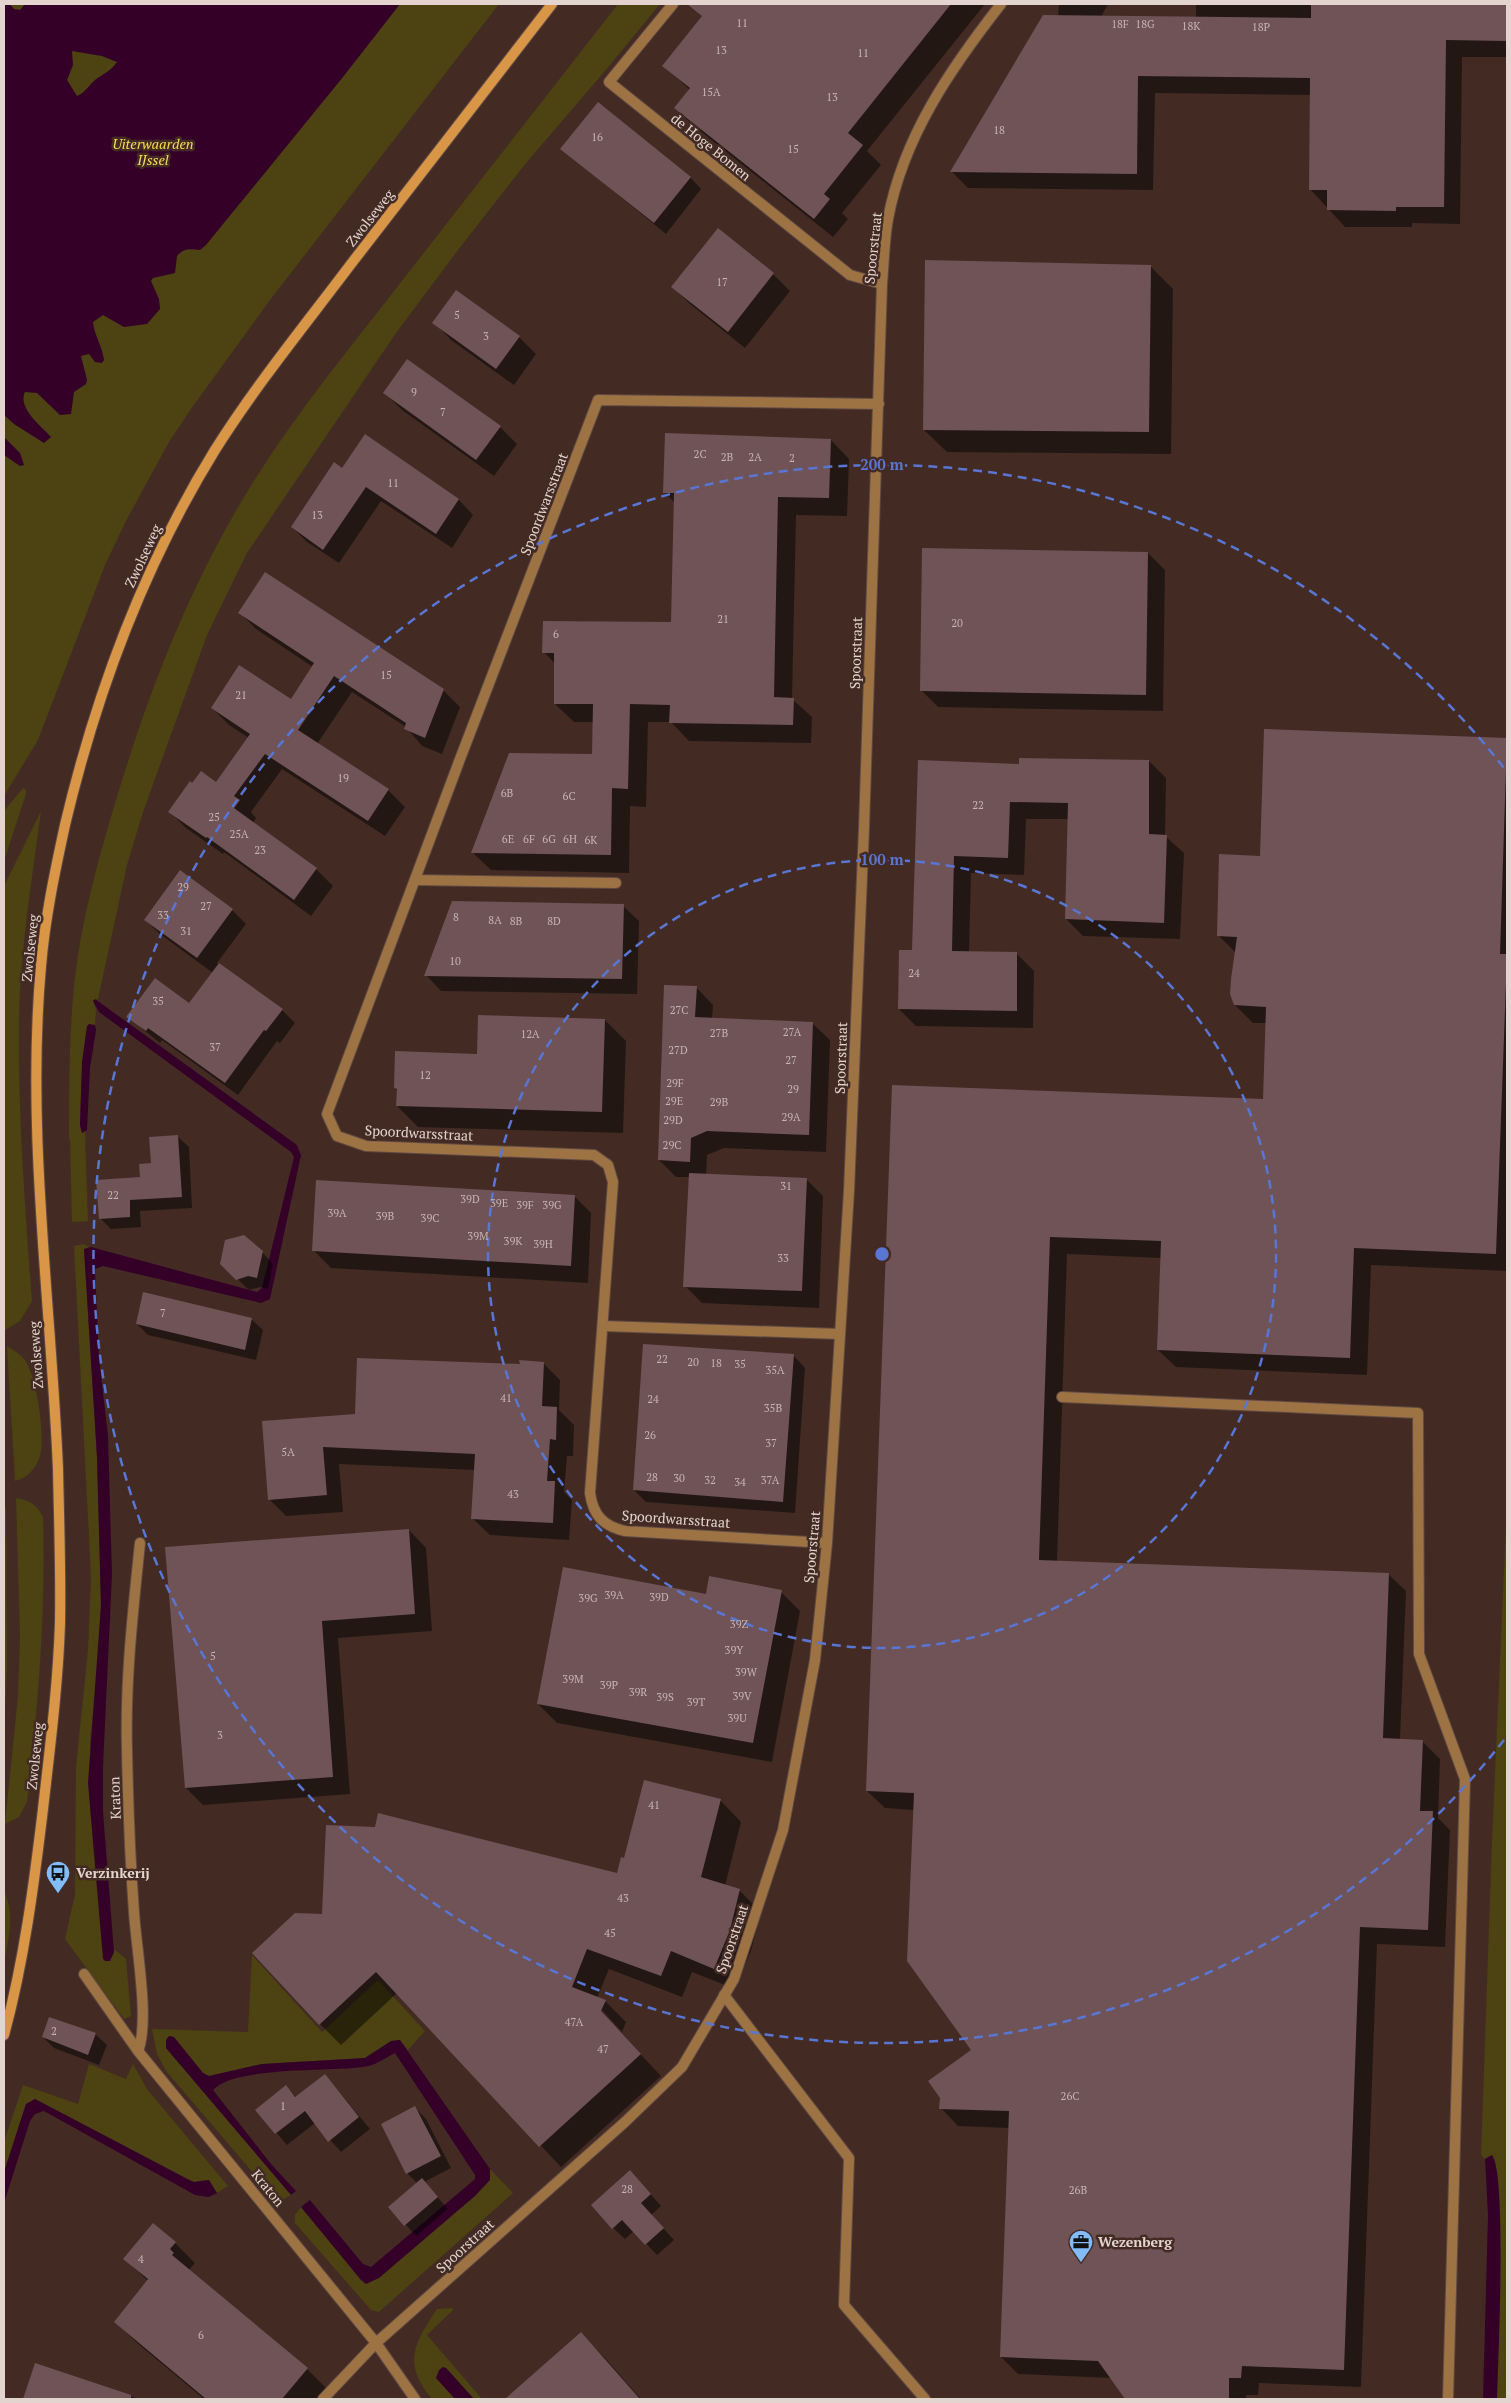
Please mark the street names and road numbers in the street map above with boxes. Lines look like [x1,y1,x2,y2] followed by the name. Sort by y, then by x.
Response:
[667,108,756,185] street label: de Hoge Bomen
[341,185,398,250] street label: Zwolseweg
[859,210,886,285] street label: Spoorstraat
[515,449,572,558] street label: Spoordwarsstraat
[120,520,166,591] street label: Zwolseweg
[845,616,866,689] street label: Spoorstraat
[17,913,43,983] street label: Zwolseweg
[830,1021,851,1094] street label: Spoorstraat
[364,1120,475,1145] street label: Spoordwarsstraat
[24,1320,47,1389] street label: Zwolseweg
[621,1505,732,1532] street label: Spoordwarsstraat
[799,1509,824,1584] street label: Spoorstraat
[22,1721,48,1791] street label: Zwolseweg
[104,1776,125,1820] street label: Kraton
[711,1901,753,1976] street label: Spoorstraat
[248,2165,290,2211] street label: Kraton
[431,2214,498,2277] street label: Spoorstraat

